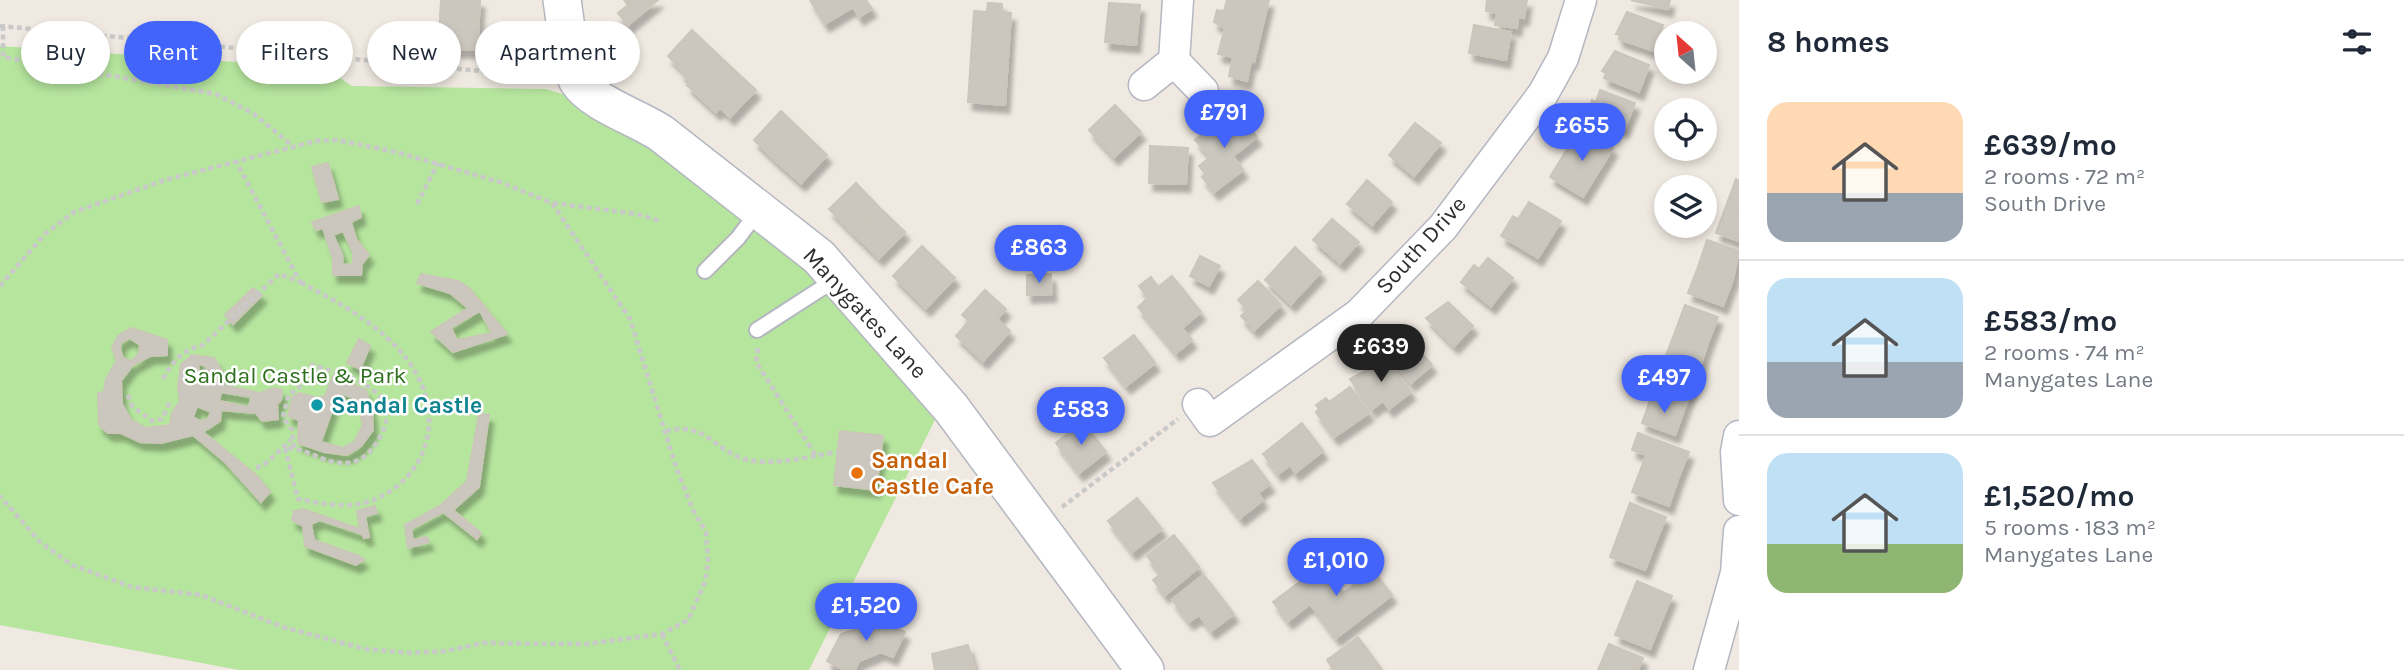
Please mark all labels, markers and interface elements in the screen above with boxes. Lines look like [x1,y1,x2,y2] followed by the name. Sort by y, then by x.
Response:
[21,21,110,84] chip: Buy
[124,21,222,84] chip: Rent
[236,21,353,84] chip: Filters
[367,21,461,84] chip: New
[475,21,640,84] chip: Apartment
[1654,21,1717,84] north arrow
[1654,21,1717,238] map controls
[2338,23,2376,61] icon: filters
[1767,24,1890,60] text: 8 homes
[1183,90,1265,150] pin: £791
[1654,98,1717,161] button: locate
[1200,99,1248,126] text: £791
[1541,104,1623,163] pin: £655
[1555,112,1609,139] text: £655
[1984,127,2117,163] text: £639/mo
[1823,130,1907,214] icon: home
[1984,163,2145,190] text: 2 rooms · 72 m²
[1654,175,1717,238] button: layers
[1984,190,2106,217] text: South Drive
[1370,191,1472,299] street label: South Drive
[998,226,1080,285] pin: £863
[1011,234,1067,261] text: £863
[797,242,933,384] street label: Manygates Lane
[1984,303,2117,339] text: £583/mo
[1823,306,1907,390] icon: home
[1340,324,1422,384] pin: £639
[1353,333,1409,360] text: £639
[1984,339,2145,366] text: 2 rooms · 74 m²
[1623,356,1705,415] pin: £497
[183,362,407,389] park label: Sandal Castle & Park
[1638,364,1691,391] text: £497
[1984,366,2153,393] text: Manygates Lane
[1040,388,1122,447] pin: £583
[331,392,482,419] place label: Sandal Castle
[1053,396,1109,423] text: £583
[309,397,325,413] marker: Sandal Castle
[871,447,994,500] place label: Sandal Castle Cafe
[849,465,865,481] marker: Sandal Castle Cafe
[1984,478,2135,514] text: £1,520/mo
[1823,481,1907,565] icon: home
[1984,514,2156,541] text: 5 rooms · 183 m²
[1279,538,1393,598] pin: £1,010
[1984,541,2153,568] text: Manygates Lane
[1303,547,1369,574] text: £1,010
[809,584,923,643] pin: £1,520
[831,592,901,619] text: £1,520

